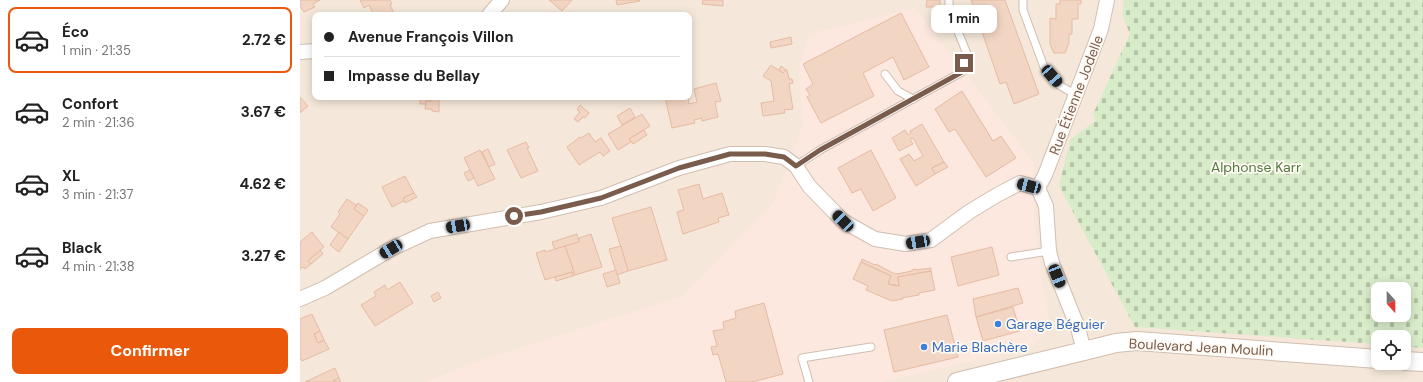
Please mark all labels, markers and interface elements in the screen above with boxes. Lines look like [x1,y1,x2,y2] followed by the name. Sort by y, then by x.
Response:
[931,5,997,33] callout: 1 min
[948,10,980,27] text: 1 min
[14,22,50,58] icon: car
[62,22,89,42] text: Éco
[348,27,514,47] text: Avenue François Villon
[242,30,286,50] text: 2.72 €
[1045,33,1107,157] street label: Rue Étienne Jodelle
[62,42,131,59] text: 1 min · 21:35
[955,54,973,72] route end
[1040,63,1064,89] car
[348,66,480,86] text: Impasse du Bellay
[14,94,50,130] icon: car
[62,94,119,114] text: Confort
[241,102,286,122] text: 3.67 €
[62,114,135,131] text: 2 min · 21:36
[1211,158,1301,176] park label: Alphonse Karr
[14,166,50,202] icon: car
[62,166,80,186] text: XL
[240,174,286,194] text: 4.62 €
[1016,177,1042,195] car
[62,186,133,203] text: 3 min · 21:37
[505,207,523,225] route start
[830,208,856,234] car
[445,218,471,234] car
[905,234,931,250] car
[14,238,50,274] icon: car
[62,238,102,258] text: Black
[378,238,404,260] car
[241,246,286,266] text: 3.27 €
[62,258,135,275] text: 4 min · 21:38
[1047,263,1067,289] car
[1371,282,1411,322] north arrow
[1371,282,1411,370] map controls
[1006,315,1105,333] place label: Garage Béguier
[993,319,1003,329] marker: Garage Béguier
[12,328,288,374] button: Confirmer
[1371,330,1411,370] button: locate
[1128,334,1274,360] street label: Boulevard Jean Moulin
[932,338,1028,356] place label: Marie Blachère
[919,342,929,352] marker: Marie Blachère

